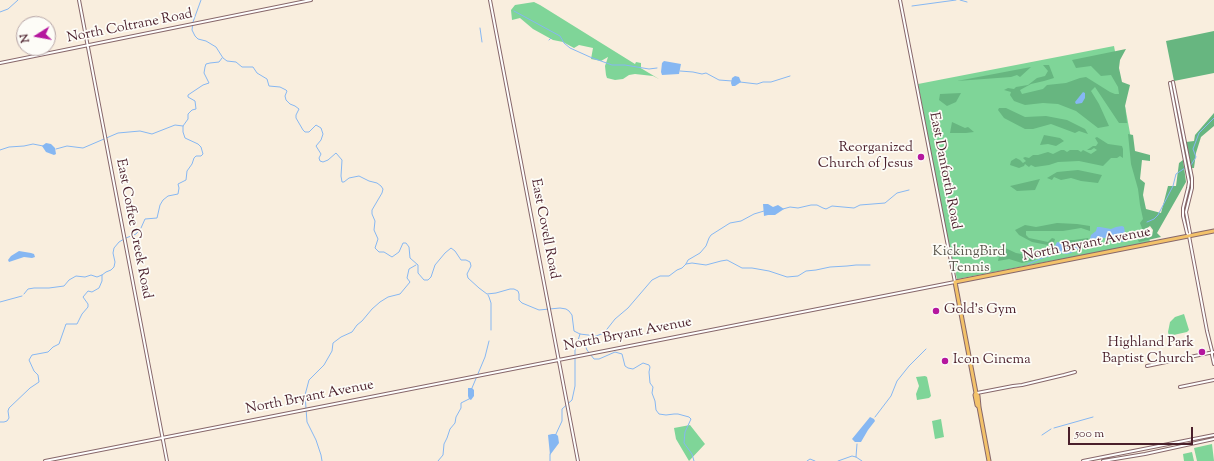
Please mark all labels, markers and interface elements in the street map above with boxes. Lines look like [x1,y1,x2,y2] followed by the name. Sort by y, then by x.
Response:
[66,7,194,47] street label: North Coltrane Road
[16,16,56,56] north arrow
[17,32,34,44] text: N
[924,111,964,231] street label: East Danforth Road
[818,141,913,174] place label: Reorganized Church of Jesus
[916,152,926,162] marker: Reorganized Church of Jesus
[111,158,155,300] street label: East Coffee Creek Road
[526,177,562,281] street label: East Covell Road
[1022,224,1152,266] street label: North Bryant Avenue
[933,245,1005,278] park label: KickingBird Tennis
[944,303,1016,319] place label: Gold's Gym
[931,306,941,316] marker: Gold's Gym
[563,314,693,356] street label: North Bryant Avenue
[1102,336,1194,368] place label: Highland Park Baptist Church
[1197,347,1207,357] marker: Highland Park Baptist Church
[953,353,1031,369] place label: Icon Cinema
[940,356,950,366] marker: Icon Cinema
[245,377,375,419] street label: North Bryant Avenue
[1070,419,1195,445] scale bar
[1075,425,1104,443] text: 500 m

